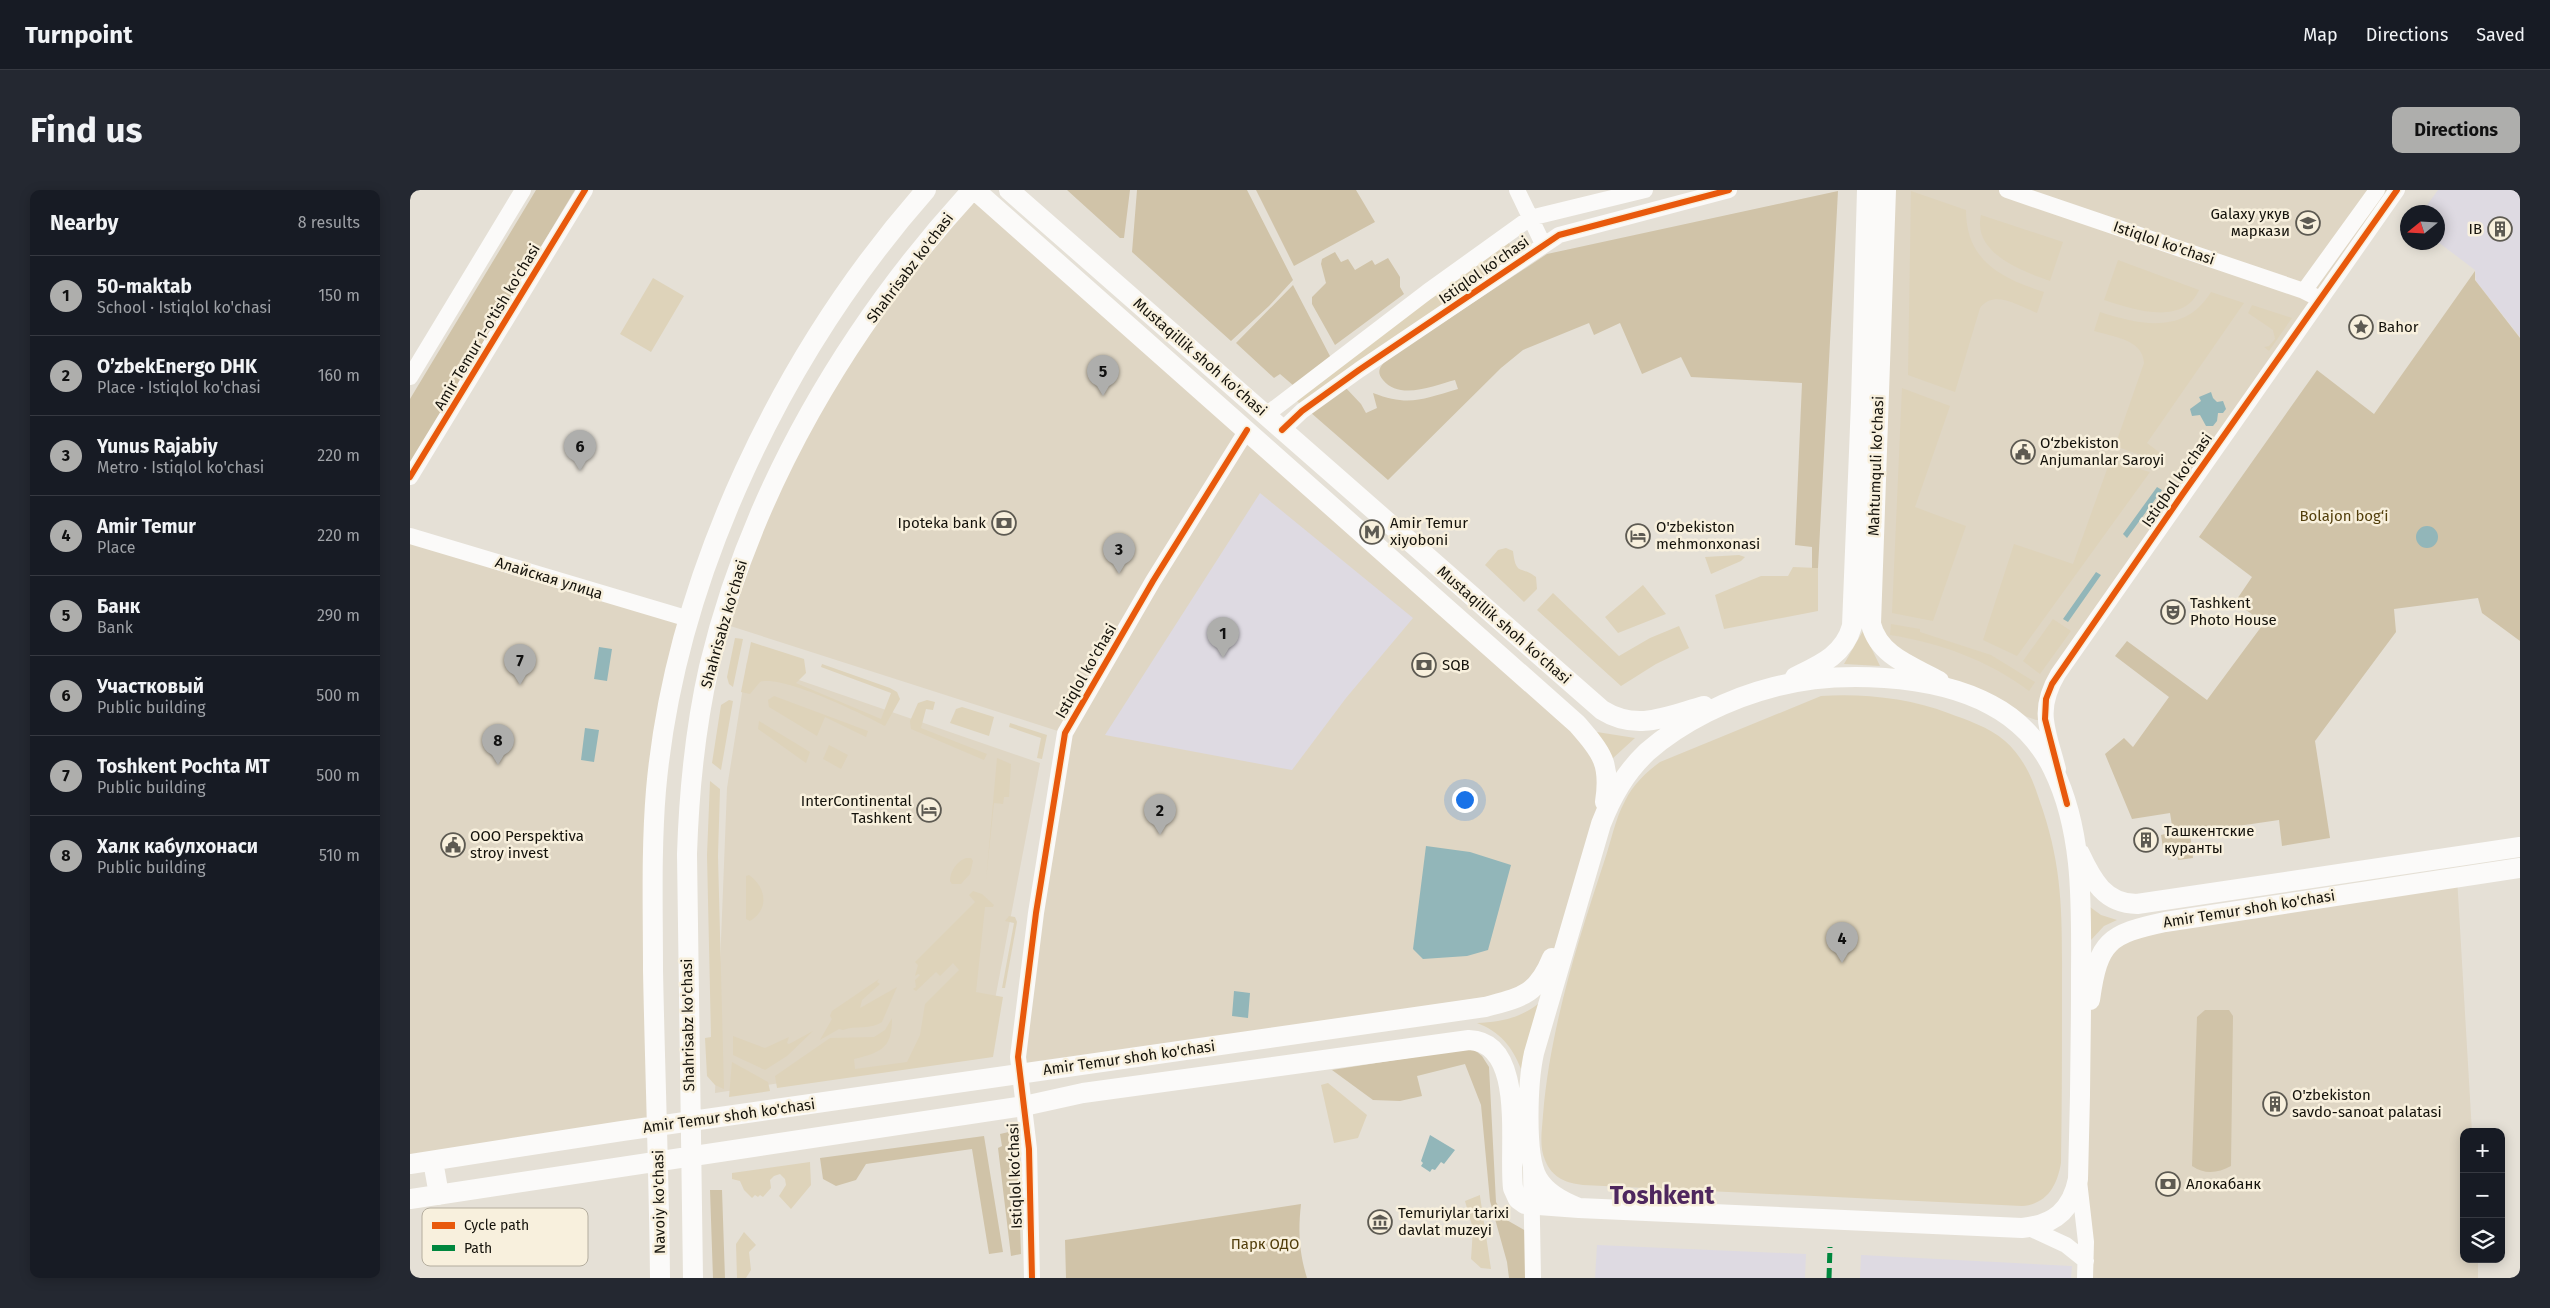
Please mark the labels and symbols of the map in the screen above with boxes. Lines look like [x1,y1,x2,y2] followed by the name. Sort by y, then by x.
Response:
[2210,205,2290,240] place label: Galaxy укув маркази
[2400,205,2445,250] north arrow
[863,210,957,326] street label: Shahrisabz ko'chasi
[2295,210,2321,236] school or university icon: Galaxy укув маркази
[2487,216,2513,242] building icon: IB
[2111,217,2217,269] street label: Istiqlol ko'chasi
[2468,220,2482,238] place label: IB
[1435,232,1533,308] street label: Istiqlol ko'chasi
[430,241,544,413] street label: Amir Temur 1-o'tish ko'chasi
[1130,294,1270,420] street label: Mustaqillik shoh ko'chasi
[2348,314,2374,340] place icon: Bahor
[2378,318,2419,336] place label: Bahor
[1087,355,1119,396] pin: 5
[1865,396,1887,536] street label: Mahtumquli ko'chasi
[564,430,596,471] pin: 6
[2138,430,2216,530] street label: Istiqbol ko'chasi
[2040,434,2164,469] place label: O‘zbekiston Anjumanlar Saroyi
[2010,439,2036,465] public building icon: O‘zbekiston Anjumanlar Saroyi
[2299,507,2389,525] park label: Bolajon bog‘i
[991,510,1017,536] bank icon: Ipoteka bank
[898,514,986,532] place label: Ipoteka bank
[1390,514,1468,549] place label: Amir Temur xiyoboni
[1656,518,1760,553] place label: O'zbekiston mehmonxonasi
[1359,519,1385,545] metro station icon: Amir Temur xiyoboni
[1625,523,1651,549] hotel icon: O'zbekiston mehmonxonasi
[1103,533,1135,574] pin: 3
[493,553,605,603] street label: Алайская улица
[697,558,751,690] street label: Shahrisabz ko'chasi
[1434,562,1574,688] street label: Mustaqillik shoh ko'chasi
[2190,594,2277,629] place label: Tashkent Photo House
[2160,599,2186,625] theatre icon: Tashkent Photo House
[1207,617,1239,658] pin: 1
[1052,621,1120,721] street label: Istiqlol ko'chasi
[504,644,536,685] pin: 7
[1411,652,1437,678] bank icon: SQB
[1442,656,1470,674] place label: SQB
[482,724,514,765] pin: 8
[1452,787,1478,813] your location
[801,792,913,827] place label: InterContinental Tashkent
[1144,794,1176,835] pin: 2
[916,797,942,823] hotel icon: InterContinental Tashkent
[2164,822,2254,857] place label: Ташкентские куранты
[470,827,584,862] place label: ООО Perspektiva stroy invest
[2133,827,2159,853] building icon: Ташкентские куранты
[440,832,466,858] public building icon: ООО Perspektiva stroy invest
[2162,887,2336,931] street label: Amir Temur shoh ko'chasi
[1826,922,1858,963] pin: 4
[678,958,698,1092] street label: Shahrisabz ko'chasi
[1042,1037,1216,1079] street label: Amir Temur shoh ko'chasi
[2292,1086,2442,1121] place label: O'zbekiston savdo-sanoat palatasi
[2262,1091,2288,1117] building icon: O'zbekiston savdo-sanoat palatasi
[642,1095,816,1137] street label: Amir Temur shoh ko'chasi
[1004,1123,1026,1229] street label: Istiqlol ko‘chasi
[649,1150,669,1254] street label: Navoiy ko'chasi
[2155,1171,2181,1197] bank icon: Алокабанк
[2186,1175,2261,1193] place label: Алокабанк
[1610,1181,1715,1211] district label: Toshkent
[1398,1204,1509,1239] place label: Temuriylar tarixi davlat muzeyi
[422,1208,588,1266] legend
[1367,1209,1393,1235] museum icon: Temuriylar tarixi davlat muzeyi
[464,1217,529,1234] text: Cycle path
[1231,1235,1299,1253] park label: Парк ОДО
[464,1240,492,1257] text: Path

